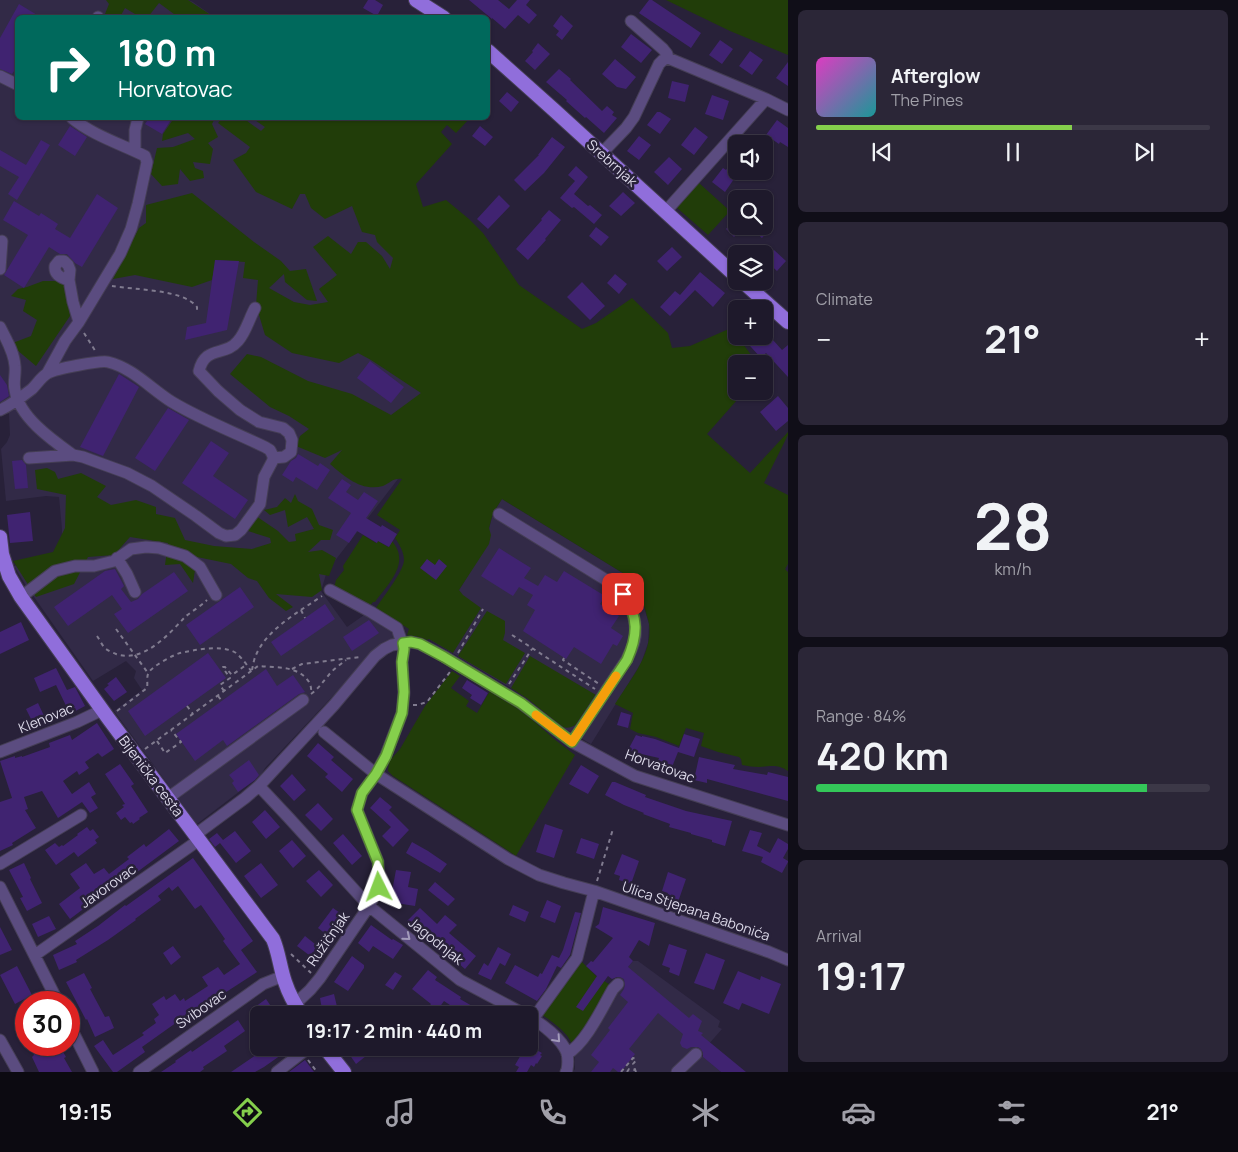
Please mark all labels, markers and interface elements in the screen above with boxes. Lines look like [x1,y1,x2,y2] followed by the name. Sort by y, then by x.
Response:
[118,29,216,77] text: 180 m
[35,35,100,100] icon: right
[891,63,980,89] text: Afterglow
[118,74,233,104] text: Horvatovac
[891,89,963,111] text: The Pines
[583,135,642,191] street label: Srebrnjak
[728,135,773,400] map controls
[728,135,773,180] button: sound
[868,138,896,166] icon: previous
[999,138,1027,166] icon: pause
[1130,138,1158,166] icon: next
[728,190,773,235] button: search
[728,245,773,290] button: layers
[816,288,873,310] text: Climate
[728,300,773,345] button: +
[984,312,1041,364] text: 21°
[816,320,831,358] text: −
[1194,320,1210,358] text: +
[728,355,773,400] button: −
[974,481,1052,570] text: 28
[994,558,1032,580] text: km/h
[602,573,644,615] pin
[609,580,637,608] icon: arrive
[15,698,77,737] street label: Klenovac
[816,705,906,727] text: Range · 84%
[816,729,949,781] text: 420 km
[115,731,188,820] street label: Bijenička cesta
[623,744,698,787] street label: Horvatovac
[76,859,140,912] street label: Javorovac
[352,860,404,912] position arrow
[620,876,773,945] street label: Ulica Stjepana Babonića
[302,907,354,970] street label: Ružičnjak
[405,913,469,969] street label: Jagodnjak
[816,925,862,947] text: Arrival
[401,931,410,939] one-way arrow
[816,949,906,1001] text: 19:17
[172,984,230,1033] street label: Svibovac
[15,991,80,1056] speed limit sign: 30
[306,1018,482,1044] text: 19:17 · 2 min · 440 m
[551,1034,560,1043] one-way arrow
[230,1095,265,1130] icon: directions
[383,1095,418,1130] icon: music
[535,1095,570,1130] icon: phone
[688,1095,723,1130] icon: climate
[841,1095,876,1130] icon: car
[994,1095,1029,1130] icon: filters
[59,1097,112,1127] text: 19:15
[1146,1097,1179,1127] text: 21°

